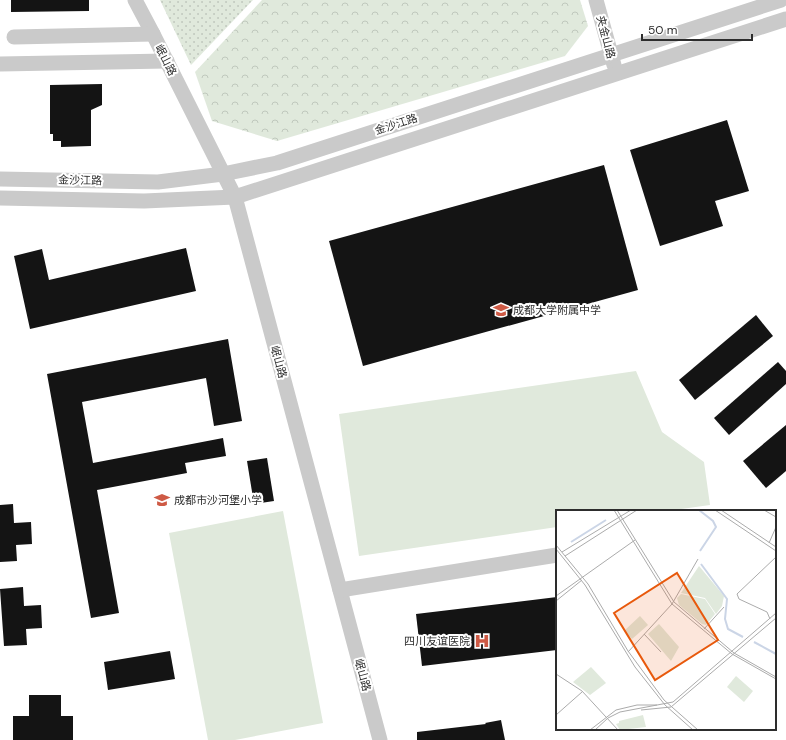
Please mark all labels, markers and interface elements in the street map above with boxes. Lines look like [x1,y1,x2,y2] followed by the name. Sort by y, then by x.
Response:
[594,14,618,60] street label: 夹金山路
[642,16,752,42] scale bar
[648,22,677,38] text: 50 m
[152,42,180,78] street label: 岷山路
[373,111,419,137] street label: 金沙江路
[58,173,102,187] street label: 金沙江路
[492,301,510,319] school or university icon: 成都大学附属中学
[513,303,601,317] place label: 成都大学附属中学
[268,344,290,380] street label: 岷山路
[153,491,171,509] school or university icon: 成都市沙河堡小学
[174,493,262,507] place label: 成都市沙河堡小学
[556,510,776,730] inset map
[473,632,491,650] hospital icon: 四川友谊医院
[404,634,470,648] place label: 四川友谊医院
[352,657,374,693] street label: 岷山路

